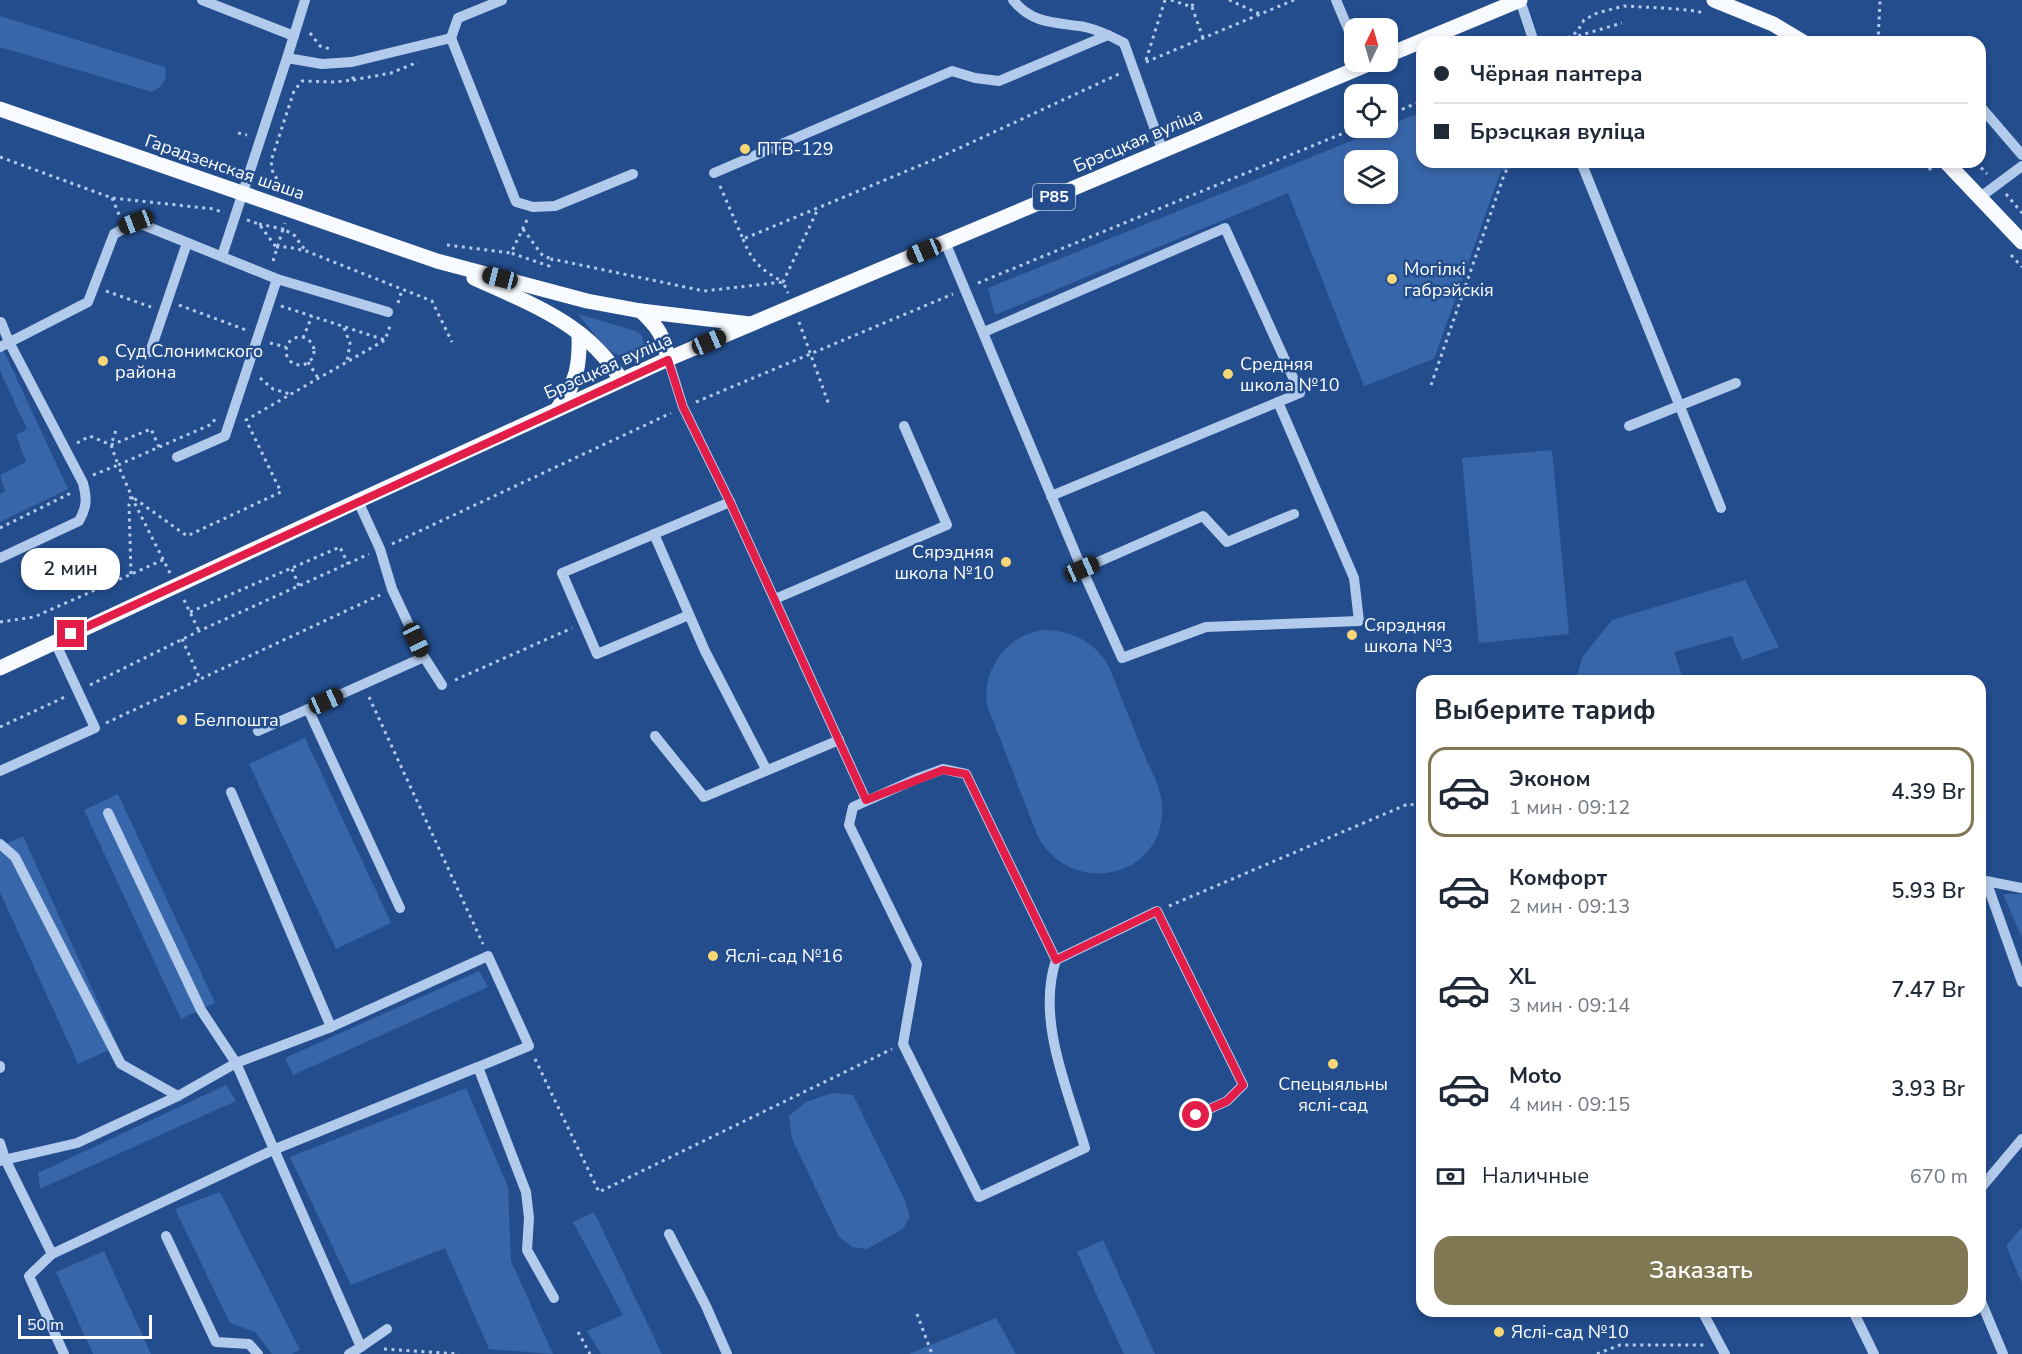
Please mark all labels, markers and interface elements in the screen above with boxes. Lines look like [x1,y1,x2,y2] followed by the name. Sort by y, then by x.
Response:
[1344,18,1398,72] north arrow
[1344,18,1398,204] map controls
[1470,59,1642,89] text: Чёрная пантера
[1344,84,1398,138] button: locate
[1070,102,1206,178] street label: Брэсцкая вуліца
[1470,117,1646,147] text: Брэсцкая вуліца
[142,128,308,206] street label: Гарадзенская шаша
[757,137,834,161] place label: ПТВ-129
[738,142,752,156] marker: ПТВ-129
[1344,150,1398,204] button: layers
[1033,184,1075,210] road number: Р85
[116,207,156,237] car
[904,236,944,266] car
[1404,257,1494,302] place label: Могілкі габрэйскія
[480,265,520,291] car
[1385,272,1399,286] marker: Могілкі габрэйскія
[540,327,676,405] street label: Брэсцкая вуліца
[689,327,729,357] car
[115,339,263,384] place label: Суд Слонимского района
[1240,352,1340,397] place label: Средняя школа №10
[96,354,110,368] marker: Суд Слонимского района
[1221,367,1235,381] marker: Средняя школа №10
[894,540,994,585] place label: Сярэдняя школа №10
[22,547,121,589] callout: 2 мин
[1062,553,1102,585] car
[43,555,98,582] text: 2 мин
[999,555,1013,569] marker: Сярэдняя школа №10
[1364,613,1453,658] place label: Сярэдняя школа №3
[57,620,84,647] route end
[400,620,432,660] car
[1345,628,1359,642] marker: Сярэдняя школа №3
[306,685,346,717] car
[1434,692,1656,729] text: Выберите тариф
[194,708,279,732] place label: Белпошта
[175,713,189,727] marker: Белпошта
[1509,764,1591,794] text: Эконом
[1437,765,1491,819] icon: car
[1891,777,1965,807] text: 4.39 Br
[1509,794,1630,821] text: 1 мин · 09:12
[1509,863,1607,893] text: Комфорт
[1437,864,1491,918] icon: car
[1891,876,1965,906] text: 5.93 Br
[1509,893,1630,920] text: 2 мин · 09:13
[725,944,843,968] place label: Яслі-сад №16
[706,949,720,963] marker: Яслі-сад №16
[1509,962,1536,992] text: XL
[1437,963,1491,1017] icon: car
[1891,975,1965,1005] text: 7.47 Br
[1509,992,1630,1019] text: 3 мин · 09:14
[1326,1057,1340,1071] marker: Спецыяльны яслі-сад
[1509,1061,1562,1091] text: Moto
[1437,1062,1491,1116] icon: car
[1278,1072,1388,1117] place label: Спецыяльны яслі-сад
[1891,1074,1965,1104] text: 3.93 Br
[1509,1091,1630,1118] text: 4 мин · 09:15
[1182,1101,1209,1128] route start
[1434,1160,1467,1193] icon: cash
[1482,1161,1589,1191] text: Наличные
[1910,1163,1968,1190] text: 670 m
[1434,1236,1968,1305] button: Заказать
[18,1312,152,1340] scale bar
[27,1314,64,1336] text: 50 m
[1511,1320,1629,1344] place label: Яслі-сад №10
[1492,1325,1506,1339] marker: Яслі-сад №10

